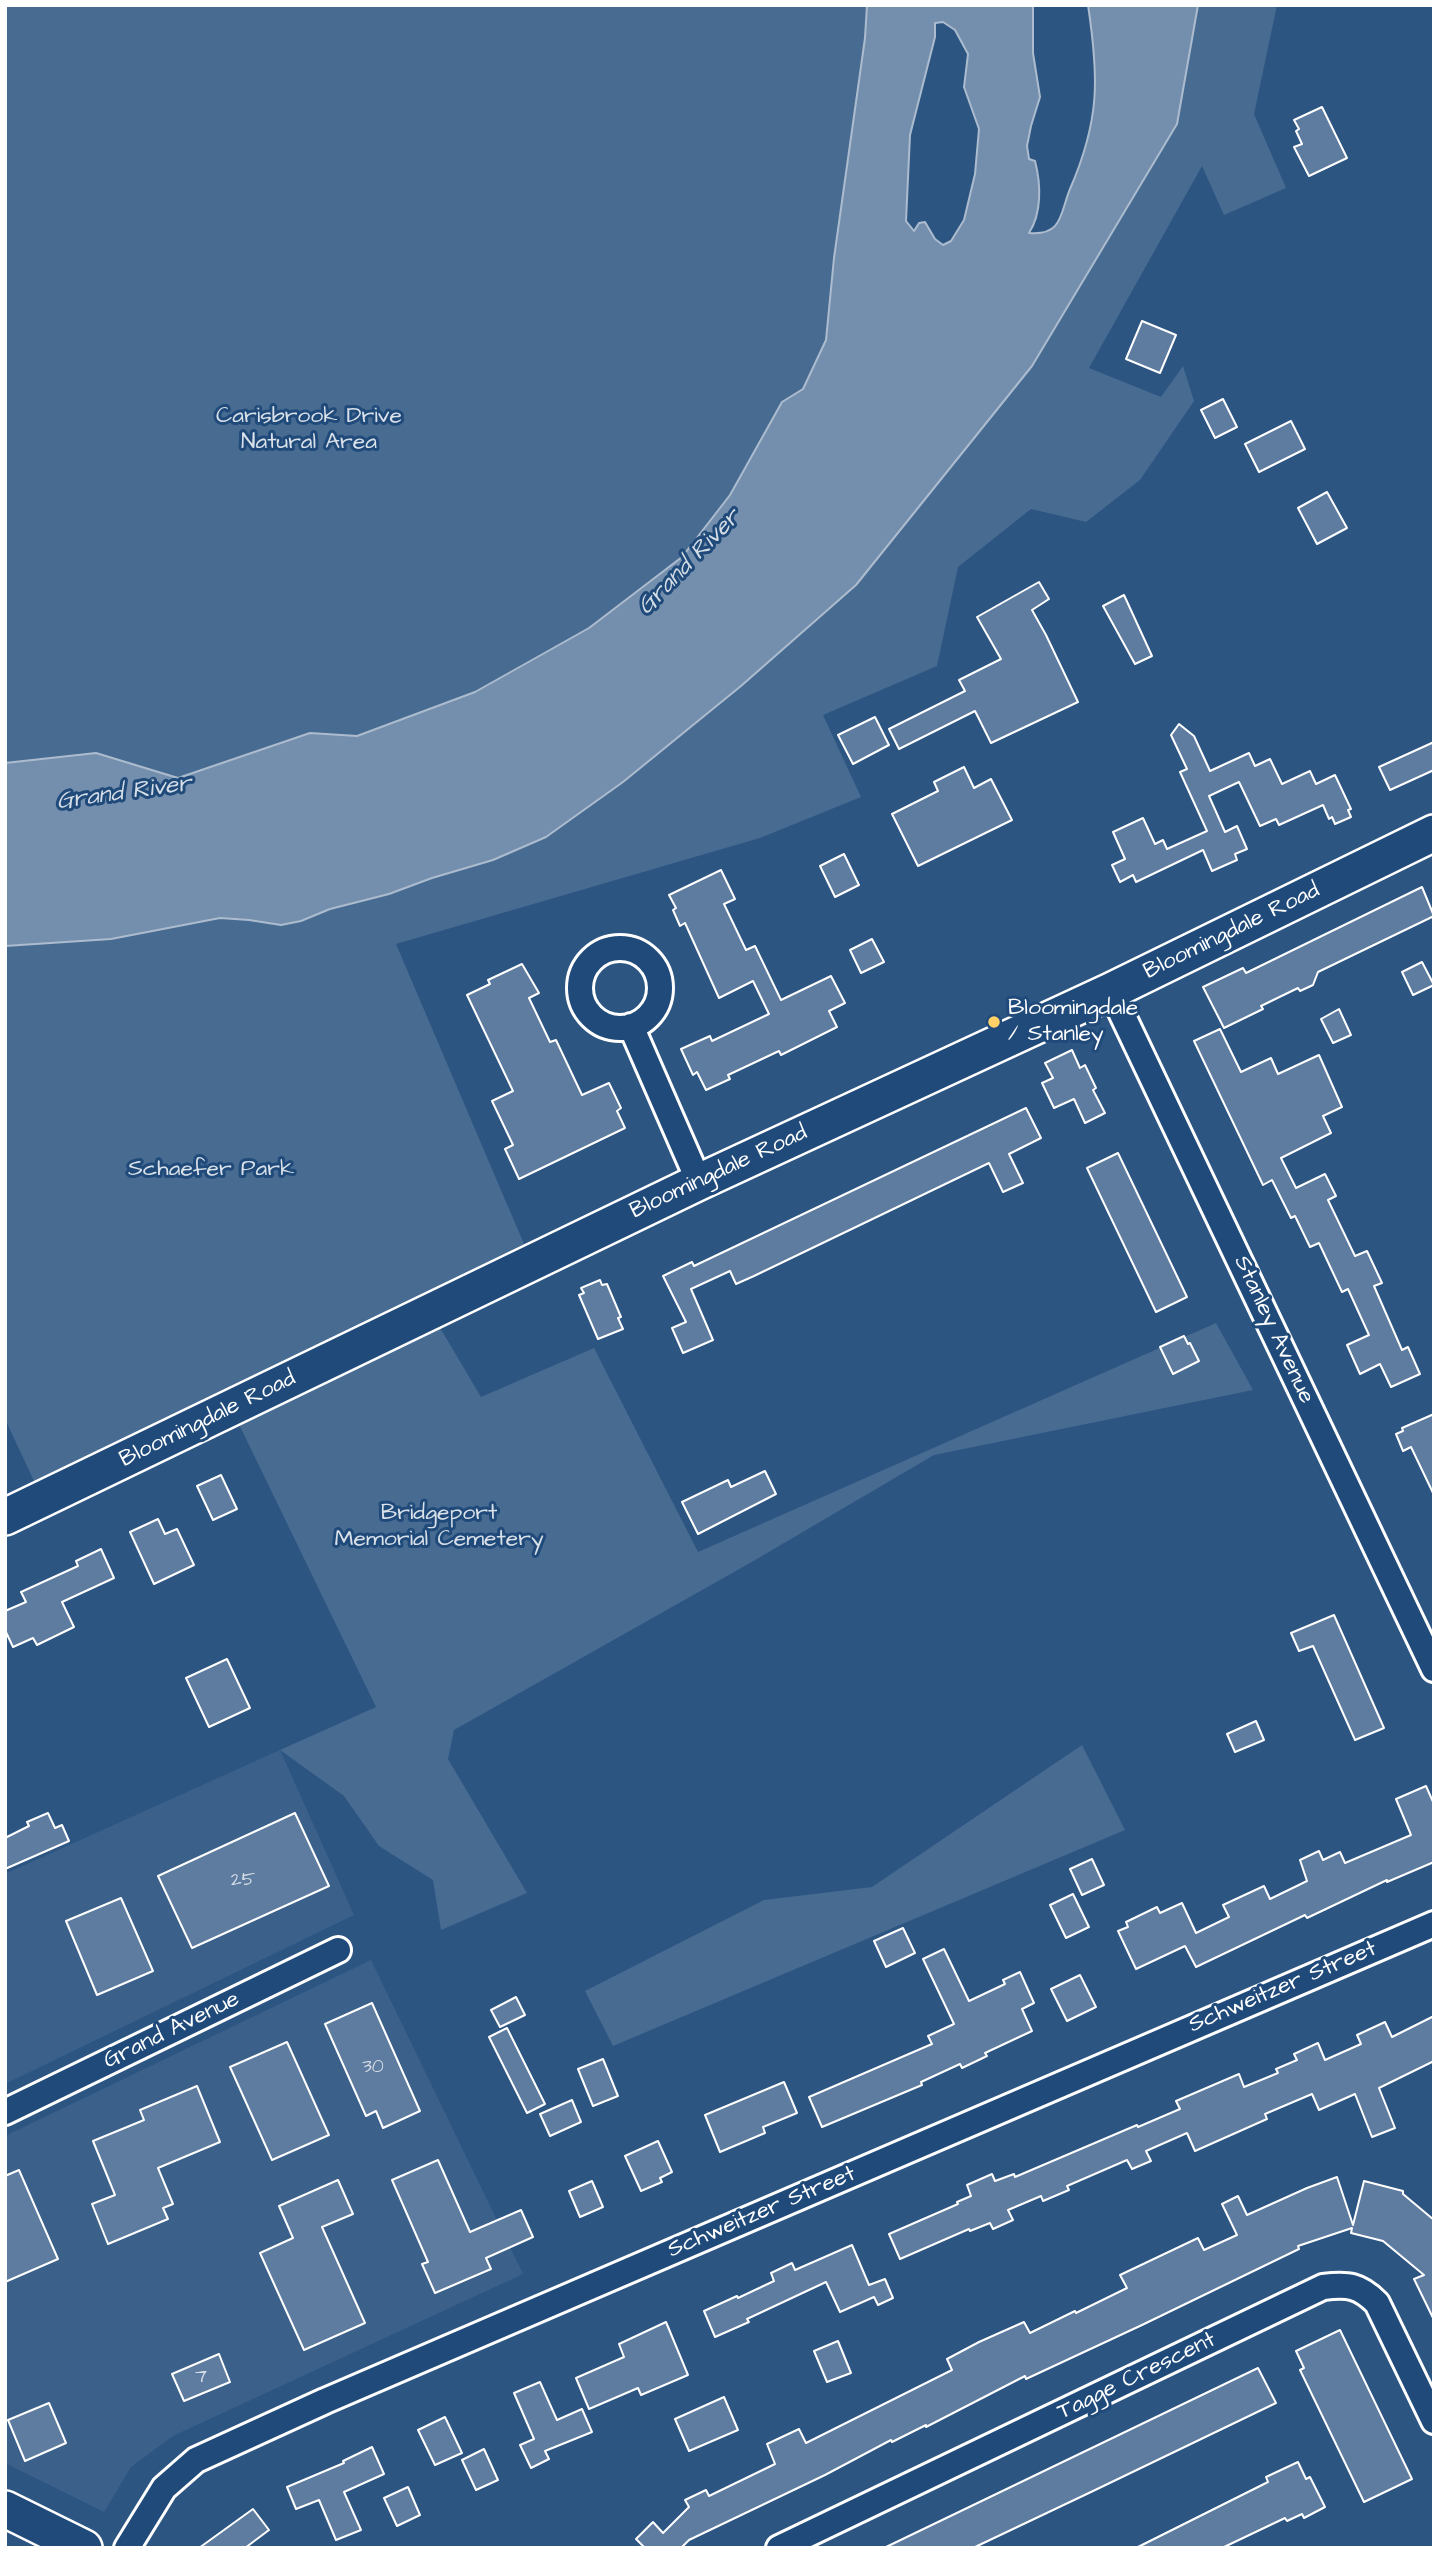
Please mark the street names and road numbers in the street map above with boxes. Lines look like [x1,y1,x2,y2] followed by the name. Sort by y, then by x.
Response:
[1140,877,1324,987] street label: Bloomingdale Road
[626,1120,812,1226] street label: Bloomingdale Road
[1227,1252,1319,1408] street label: Stanley Avenue
[116,1365,300,1475] street label: Bloomingdale Road
[1185,1936,1381,2040] street label: Schweitzer Street
[100,1986,244,2076] street label: Grand Avenue
[664,2161,860,2265] street label: Schweitzer Street
[1054,2327,1220,2427] street label: Tagge Crescent

